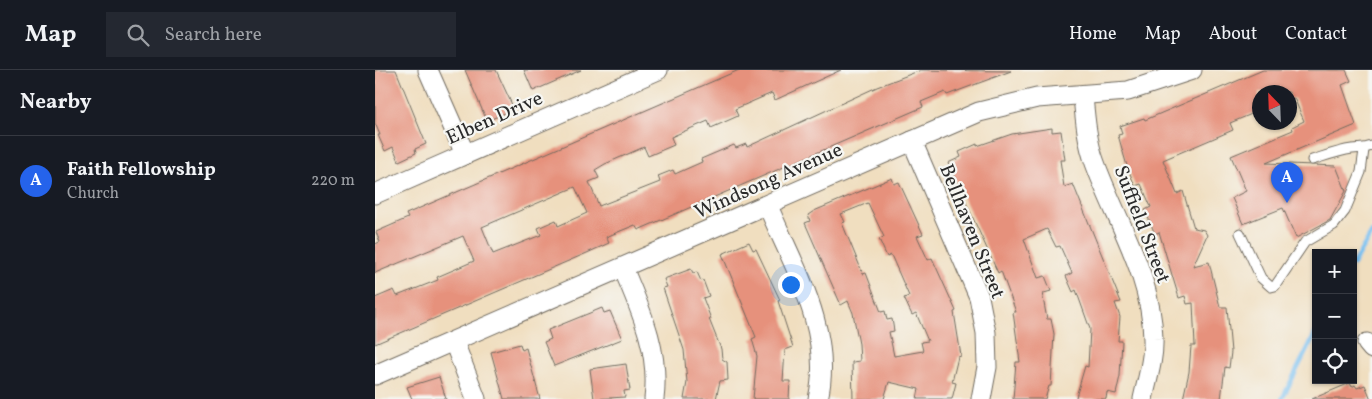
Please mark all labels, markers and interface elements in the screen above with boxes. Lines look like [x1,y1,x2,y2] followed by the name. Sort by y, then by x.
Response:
[106,12,456,57] search box
[25,18,76,52] text: Map
[124,21,152,49] icon: search
[164,22,262,48] text: Search here
[1069,22,1117,47] text: Home
[1145,22,1181,47] text: Map
[1209,22,1257,47] text: About
[1285,22,1347,47] text: Contact
[442,85,548,153] street label: Elben Drive
[1252,85,1297,130] north arrow
[20,88,91,117] text: Nearby
[690,137,847,227] street label: Windsong Avenue
[67,157,216,183] text: Faith Fellowship
[931,160,1011,303] street label: Bellhaven Street
[1106,162,1177,288] street label: Suffield Street
[1271,162,1303,203] pin: A
[30,170,42,192] text: A
[311,170,355,192] text: 220 m
[67,183,119,205] text: Church
[1312,249,1357,384] map controls
[1312,249,1357,294] button: +
[778,272,804,298] your location
[1312,294,1357,339] button: −
[1312,339,1357,384] button: locate

